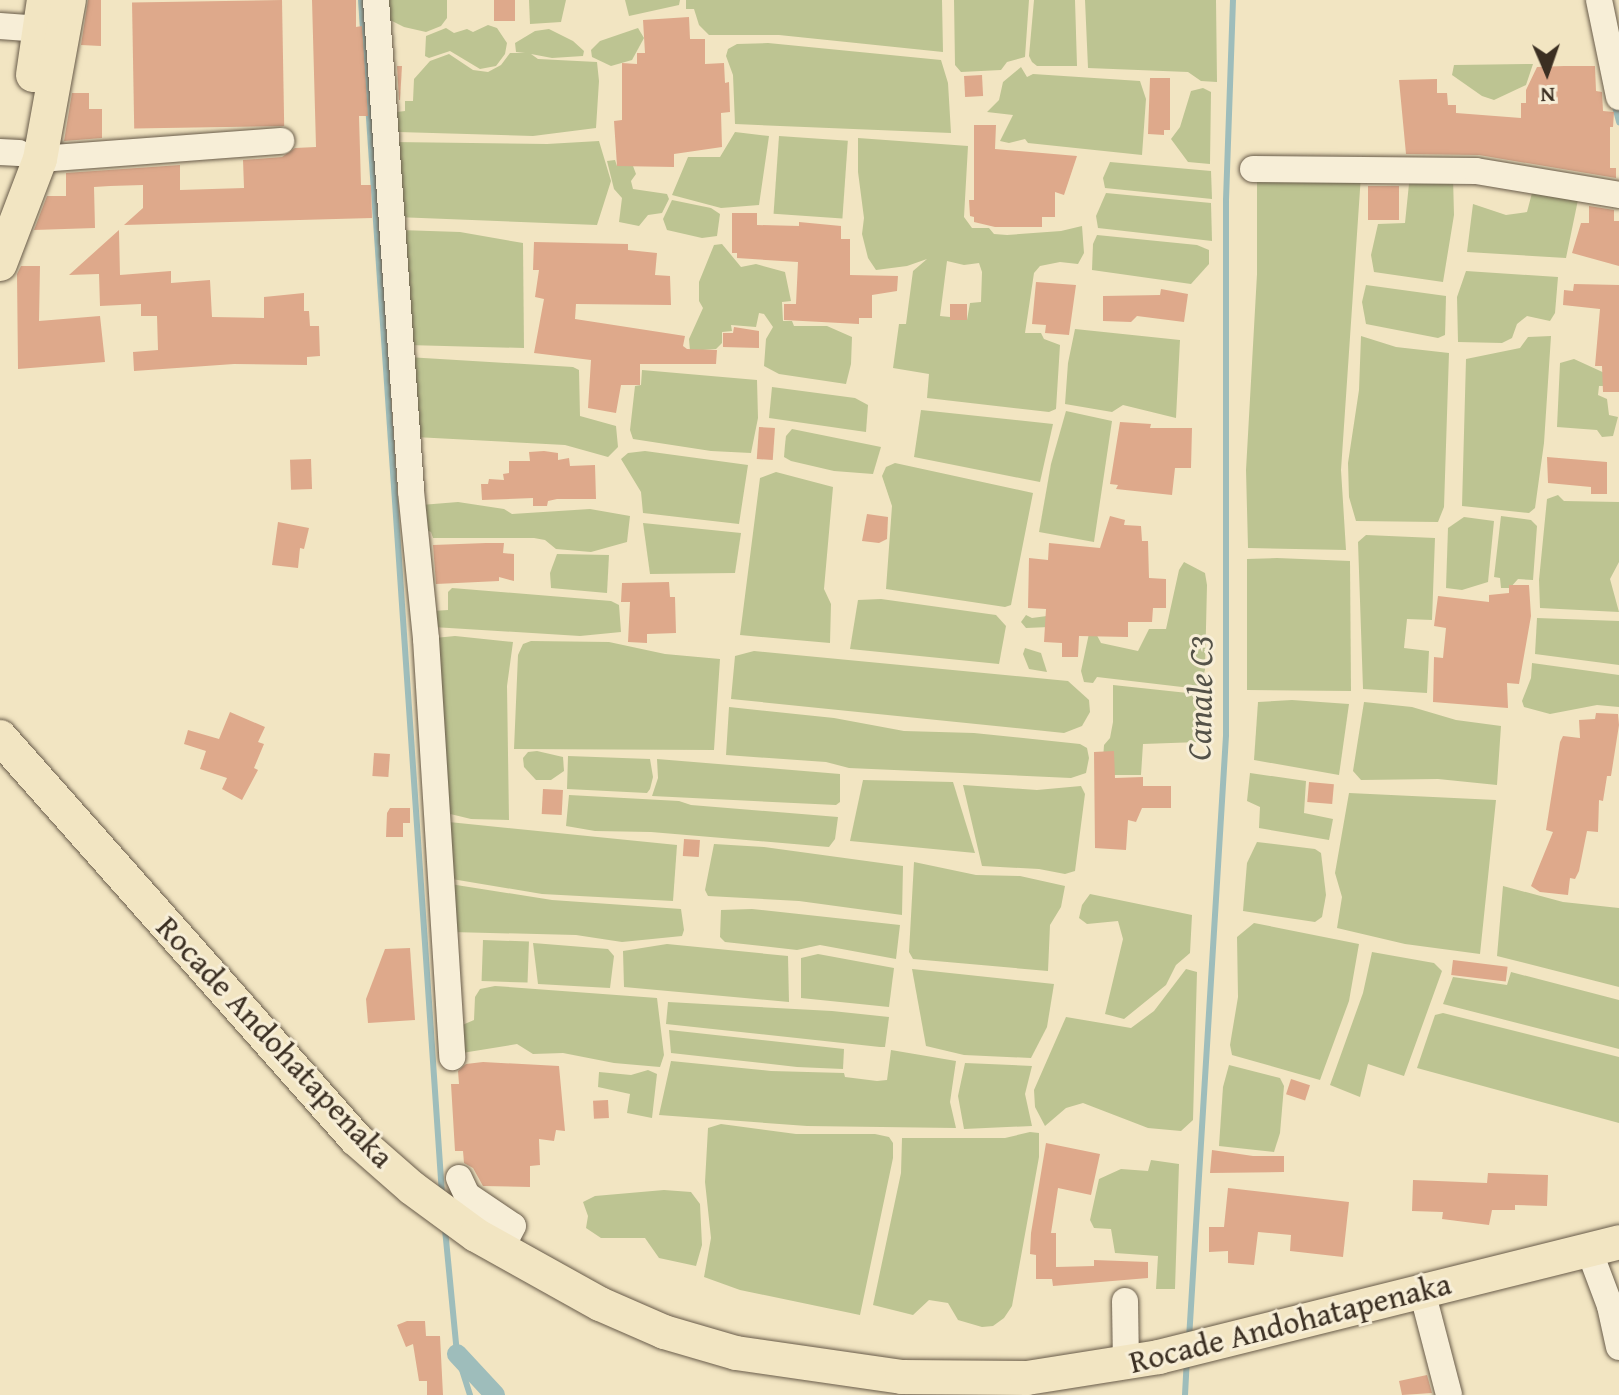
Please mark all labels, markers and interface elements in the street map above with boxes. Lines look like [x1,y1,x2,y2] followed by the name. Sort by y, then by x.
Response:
[1507,32,1587,112] north arrow
[1540,80,1556,112] text: N
[1178,635,1220,761] water label: Canale C3
[148,908,402,1176] street label: Rocade Andohatapenaka
[1125,1264,1455,1382] street label: Rocade Andohatapenaka

